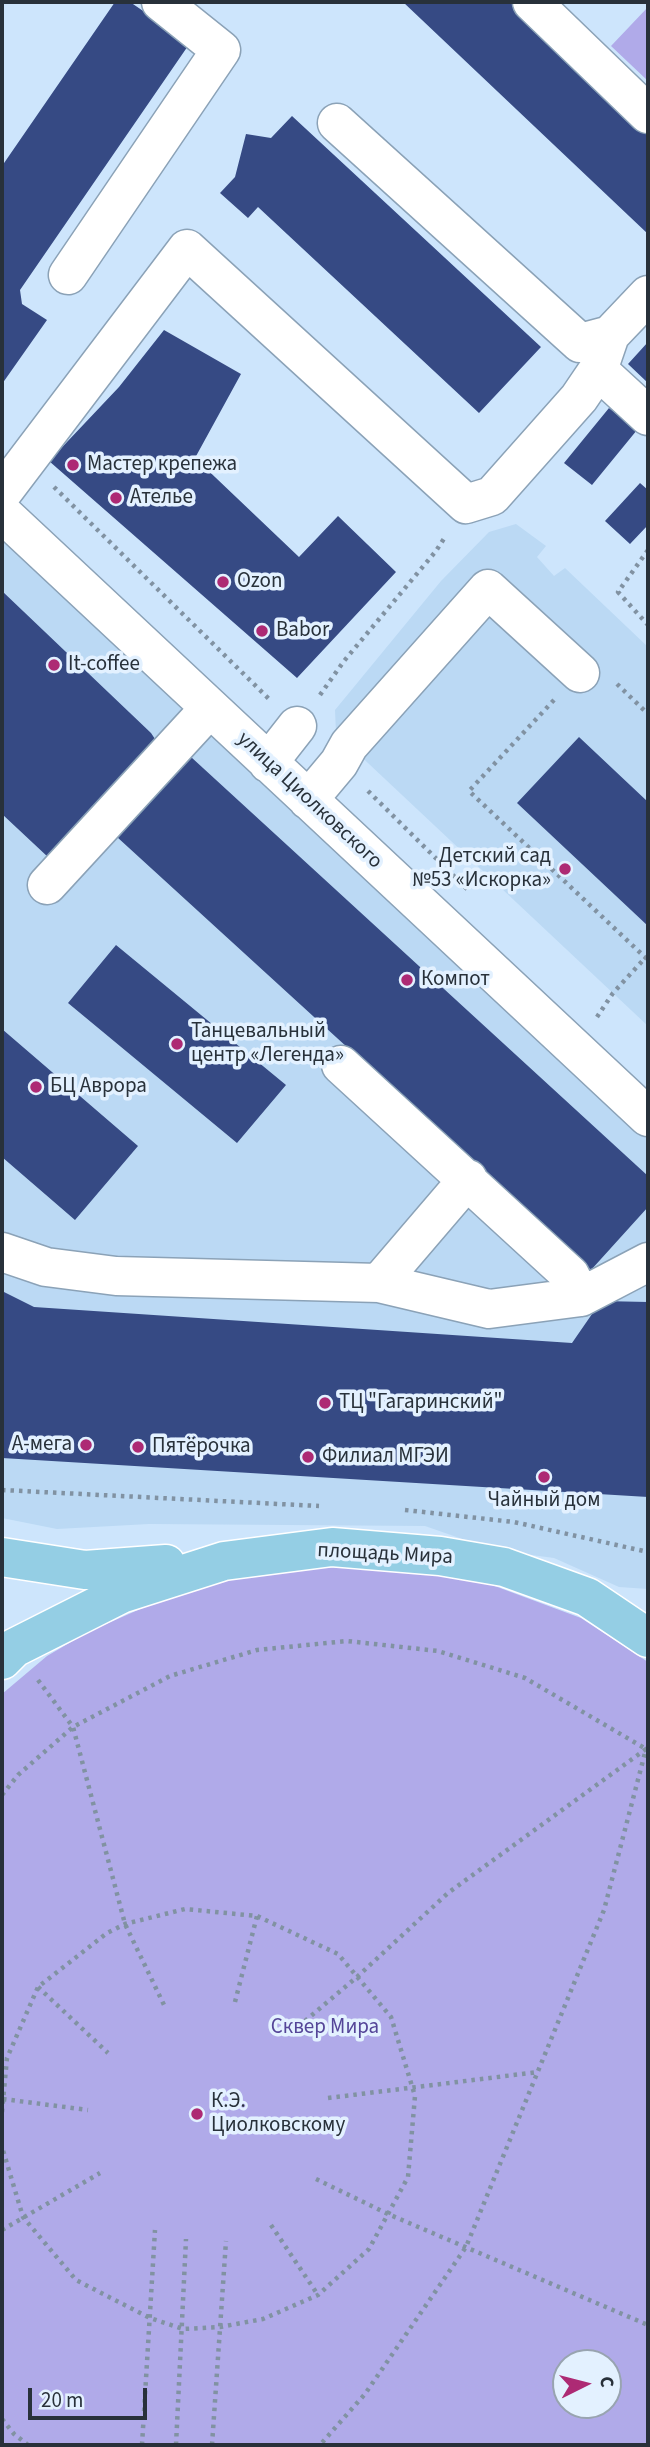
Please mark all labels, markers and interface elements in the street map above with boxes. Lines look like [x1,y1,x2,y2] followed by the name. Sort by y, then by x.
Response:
[87,452,237,478] place label: Мастер крепежа
[65,457,81,473] marker: Мастер крепежа
[130,485,193,511] place label: Ателье
[108,490,124,506] marker: Ателье
[237,569,282,595] place label: Ozon
[215,574,231,590] marker: Ozon
[276,618,329,644] place label: Babor
[254,623,270,639] marker: Babor
[68,652,140,678] place label: It-coffee
[46,657,62,673] marker: It-coffee
[231,727,387,875] street label: улица Циолковского
[412,844,551,894] place label: Детский сад №53 «Искорка»
[557,861,573,877] marker: Детский сад №53 «Искорка»
[421,967,490,993] place label: Компот
[399,972,415,988] marker: Компот
[191,1019,344,1069] place label: Танцевальный центр «Легенда»
[169,1036,185,1052] marker: Танцевальный центр «Легенда»
[50,1074,147,1100] place label: БЦ Аврора
[28,1079,44,1095] marker: БЦ Аврора
[339,1390,502,1416] place label: ТЦ "Гагаринский"
[317,1395,333,1411] marker: ТЦ "Гагаринский"
[12,1432,72,1458] place label: А-мега
[152,1434,251,1460] place label: Пятёрочка
[78,1437,94,1453] marker: А-мега
[130,1439,146,1455] marker: Пятёрочка
[322,1444,449,1470] place label: Филиал МГЭИ
[300,1449,316,1465] marker: Филиал МГЭИ
[536,1469,552,1485] marker: Чайный дом
[488,1488,600,1514] place label: Чайный дом
[317,1539,453,1571] street label: площадь Мира
[271,2015,379,2041] park label: Сквер Мира
[211,2089,345,2139] place label: К.Э. Циолковскому
[189,2106,205,2122] marker: К.Э. Циолковскому
[552,2349,622,2419] north arrow
[32,2374,150,2418] scale bar
[592,2375,620,2389] text: С
[41,2385,83,2415] text: 20 m

